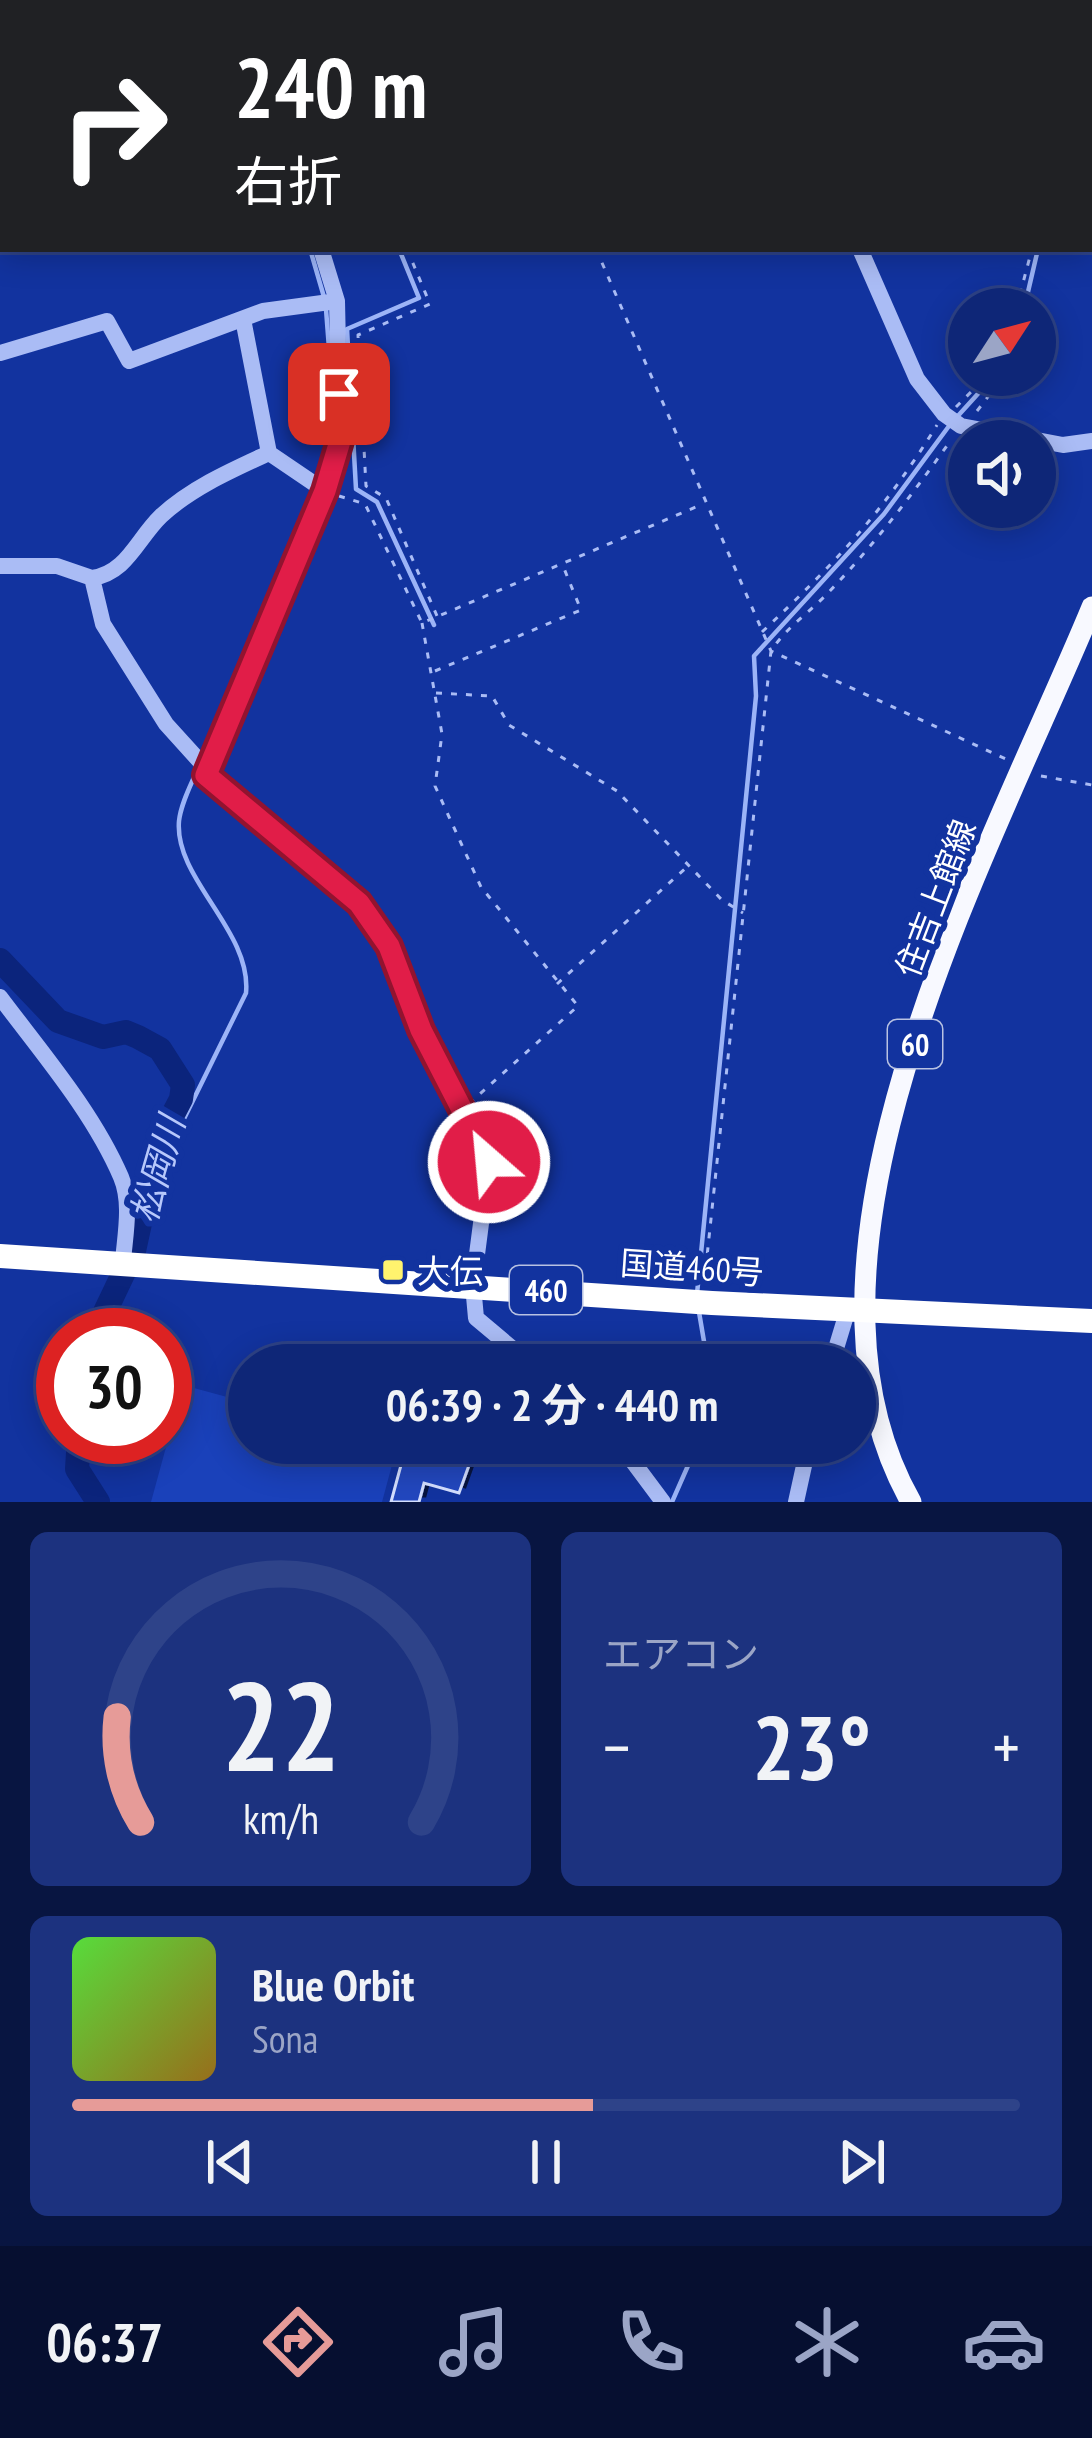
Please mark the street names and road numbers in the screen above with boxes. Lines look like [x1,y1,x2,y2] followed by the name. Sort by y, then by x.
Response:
[885,813,985,983] street label: 住吉上館線
[888,1020,942,1068] road number: 60
[619,1241,765,1293] street label: 国道460号
[510,1266,582,1314] road number: 460

